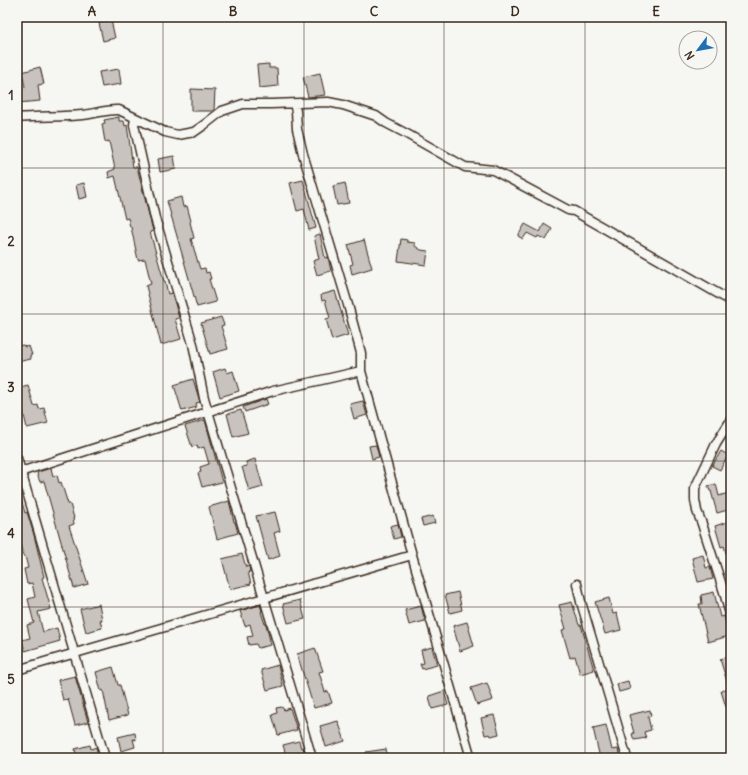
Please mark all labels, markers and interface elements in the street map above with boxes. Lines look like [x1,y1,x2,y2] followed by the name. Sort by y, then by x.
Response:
[88,3,97,20] text: A
[229,3,238,20] text: B
[370,3,379,20] text: C
[510,3,520,20] text: D
[652,3,660,20] text: E
[678,30,718,70] north arrow
[682,48,697,62] text: N
[8,87,14,104] text: 1
[7,233,15,250] text: 2
[7,379,15,396] text: 3
[7,525,15,542] text: 4
[7,671,15,688] text: 5

